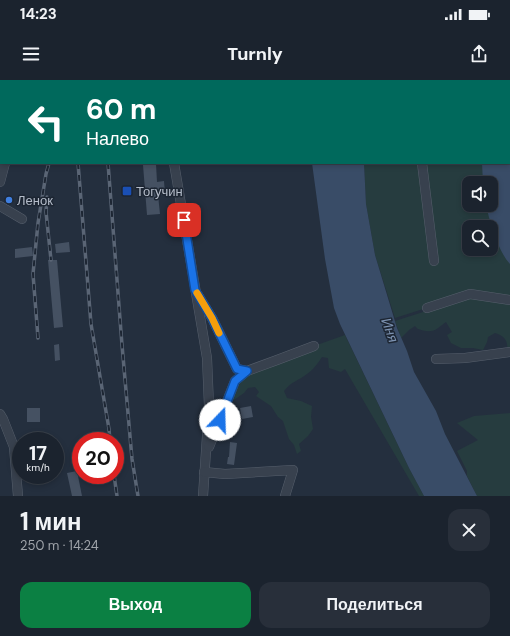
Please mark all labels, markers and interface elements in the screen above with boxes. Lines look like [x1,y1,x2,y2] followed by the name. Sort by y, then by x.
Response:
[20,4,57,24] text: 14:23
[227,42,283,66] text: Turnly
[20,43,42,65] icon: menu
[468,43,490,65] icon: share
[86,91,156,128] text: 60 m
[20,96,72,148] icon: left
[86,127,149,151] text: Налево
[462,176,498,256] map controls
[462,176,498,212] button: sound
[136,183,183,200] place label: Тогучин
[121,185,133,197] marker: Тогучин
[17,192,53,209] place label: Ленок
[4,195,14,205] marker: Ленок
[167,203,201,237] pin
[173,209,195,231] icon: arrive
[462,220,498,256] button: search
[377,315,403,345] water label: Иня
[199,399,241,441] position arrow
[72,432,124,484] speed limit sign: 20
[29,440,47,466] text: 17
[26,461,50,474] text: km/h
[20,506,81,537] text: 1 мин
[448,509,490,551] button: close
[20,537,99,554] text: 250 m · 14:24
[20,582,251,628] button: Выход
[259,582,490,628] button: Поделиться

